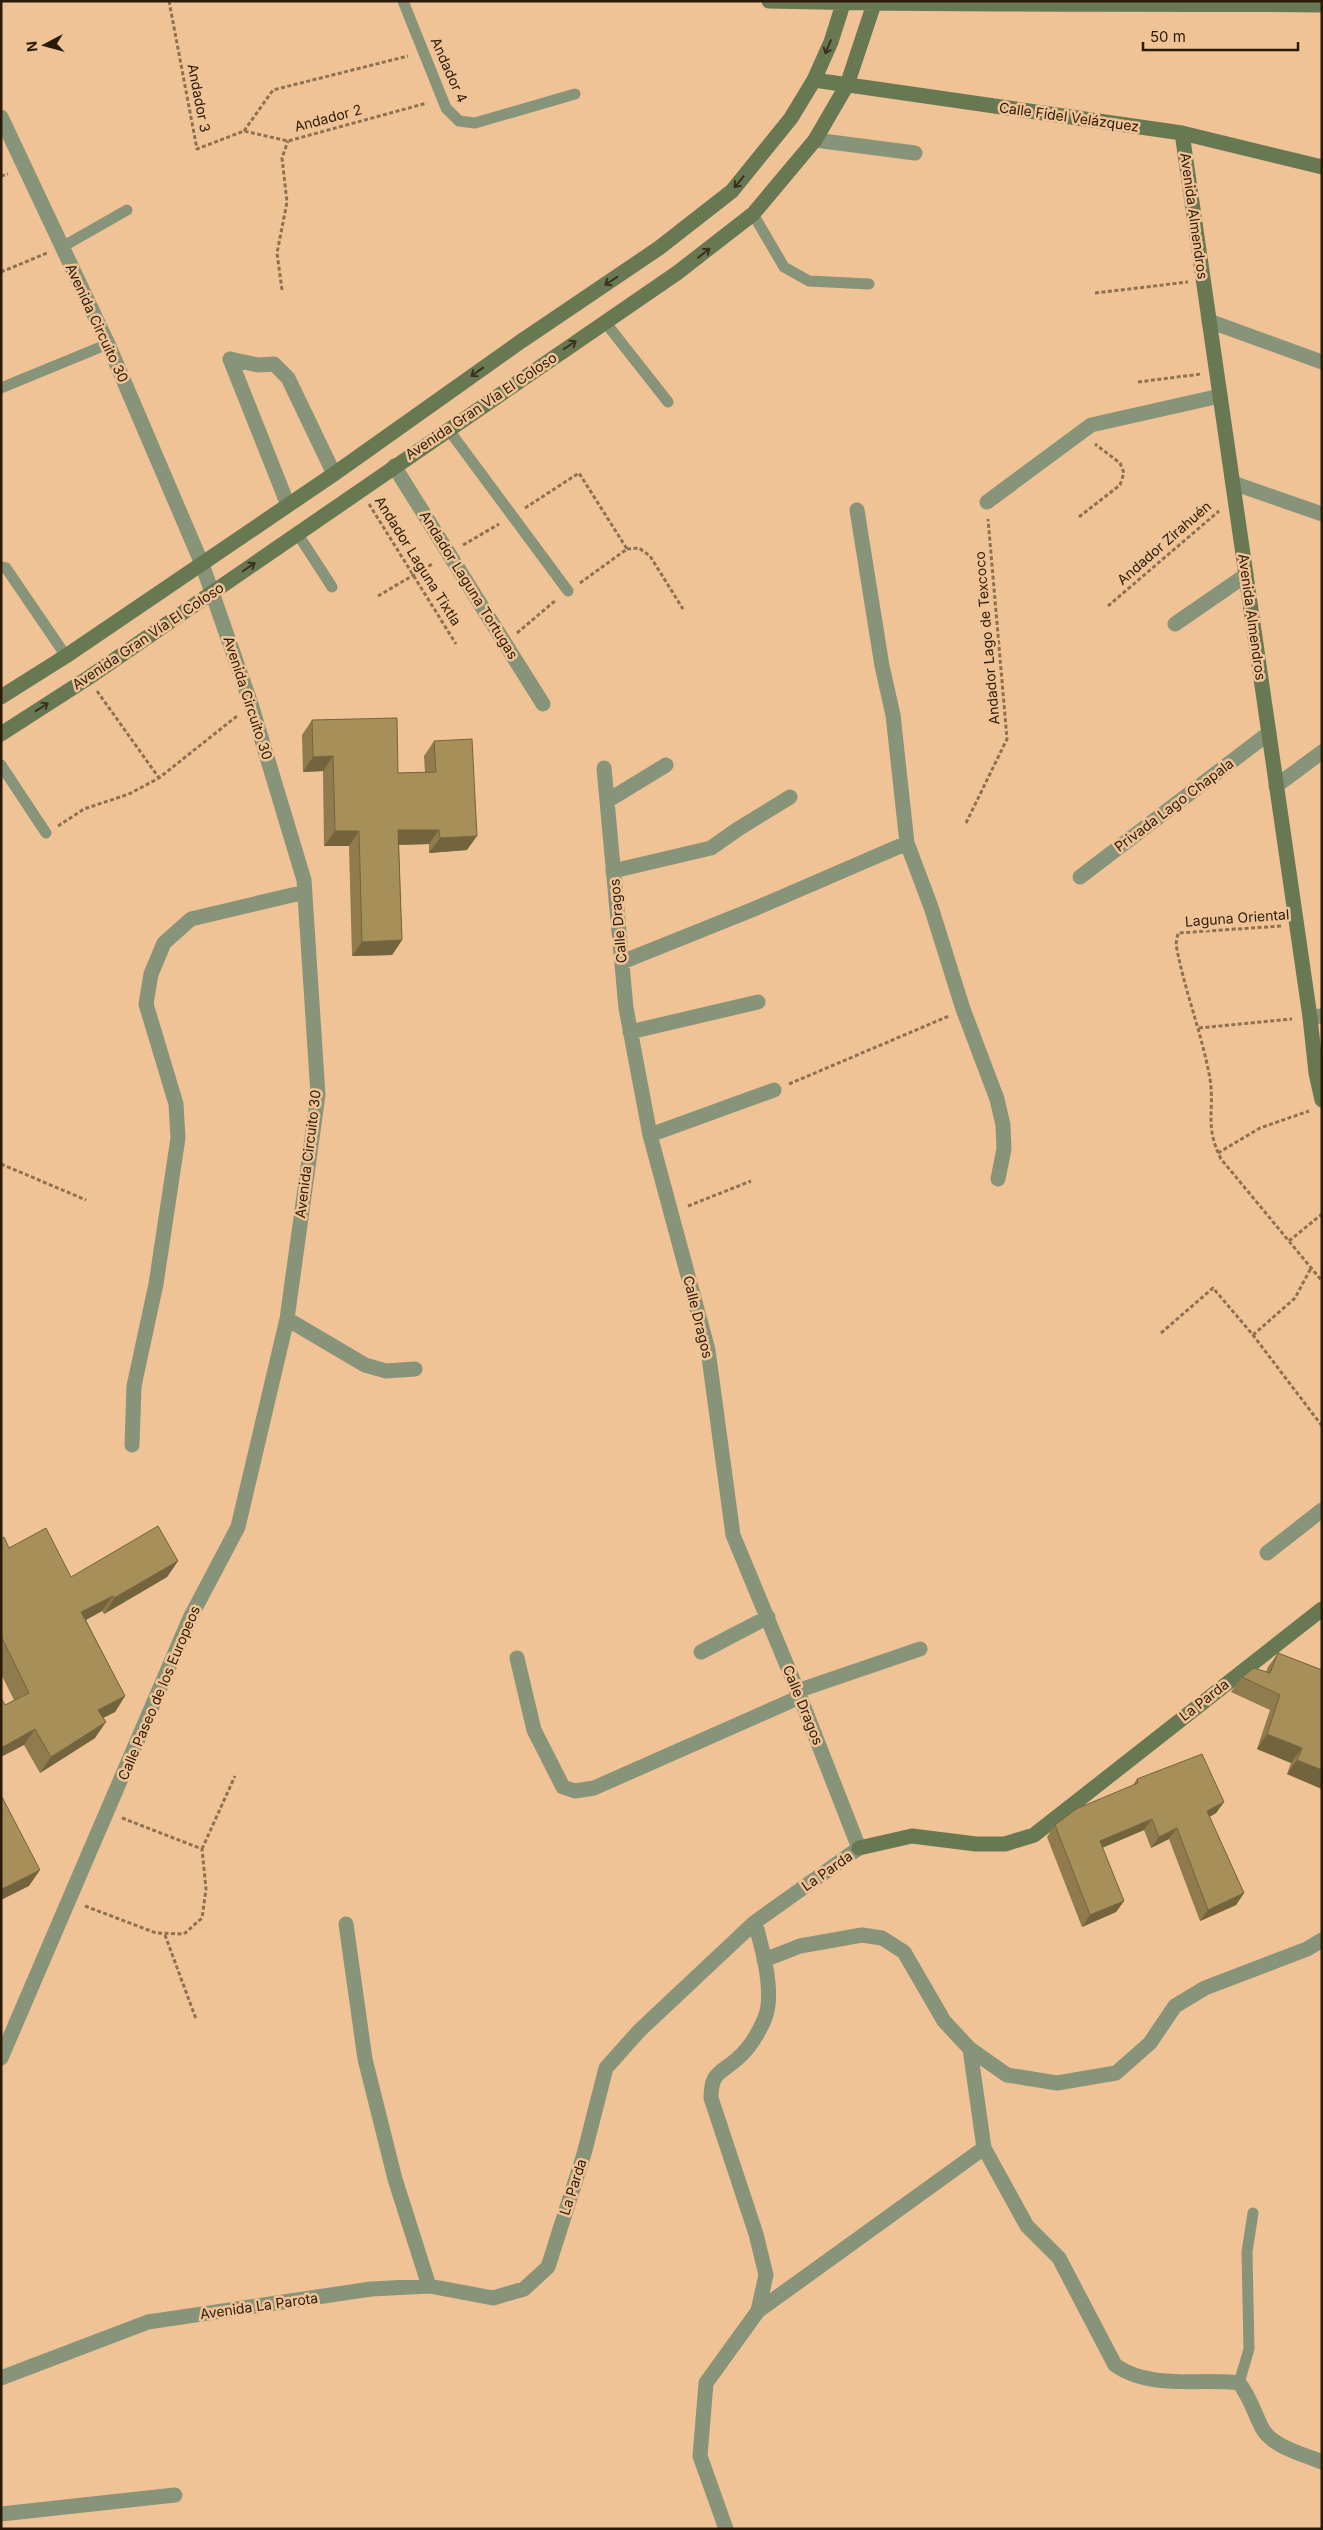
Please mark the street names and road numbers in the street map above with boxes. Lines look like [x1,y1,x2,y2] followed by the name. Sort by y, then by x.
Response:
[428,35,471,105] street label: Andador 4
[185,62,214,133] street label: Andador 3
[998,98,1140,135] street label: Calle Fidel Velázquez
[292,100,363,135] street label: Andador 2
[1177,152,1212,280] street label: Avenida Almendros
[62,261,132,385] street label: Avenida Circuito 30
[402,348,560,463] street label: Avenida Gran Vía El Coloso
[372,493,465,629] street label: Andador Laguna Tixtla
[1113,497,1214,588] street label: Andador Zirahuén
[417,507,522,662] street label: Andador Laguna Tortugas
[970,551,1003,725] street label: Andador Lago de Texcoco
[1235,553,1270,681] street label: Avenida Almendros
[69,578,227,693] street label: Avenida Gran Vía El Coloso
[220,634,277,762] street label: Avenida Circuito 30
[1111,754,1237,855] street label: Privada Lago Chapala
[605,878,630,964] street label: Calle Dragos
[1184,905,1290,930] street label: Laguna Oriental
[291,1089,324,1219] street label: Avenida Circuito 30
[680,1274,717,1360] street label: Calle Dragos
[114,1603,203,1783] street label: Calle Paseo de los Europeos
[780,1662,827,1747] street label: Calle Dragos
[1176,1675,1232,1724] street label: La Parda
[798,1847,855,1894] street label: La Parda
[555,2157,590,2217] street label: La Parda
[199,2289,319,2322] street label: Avenida La Parota

